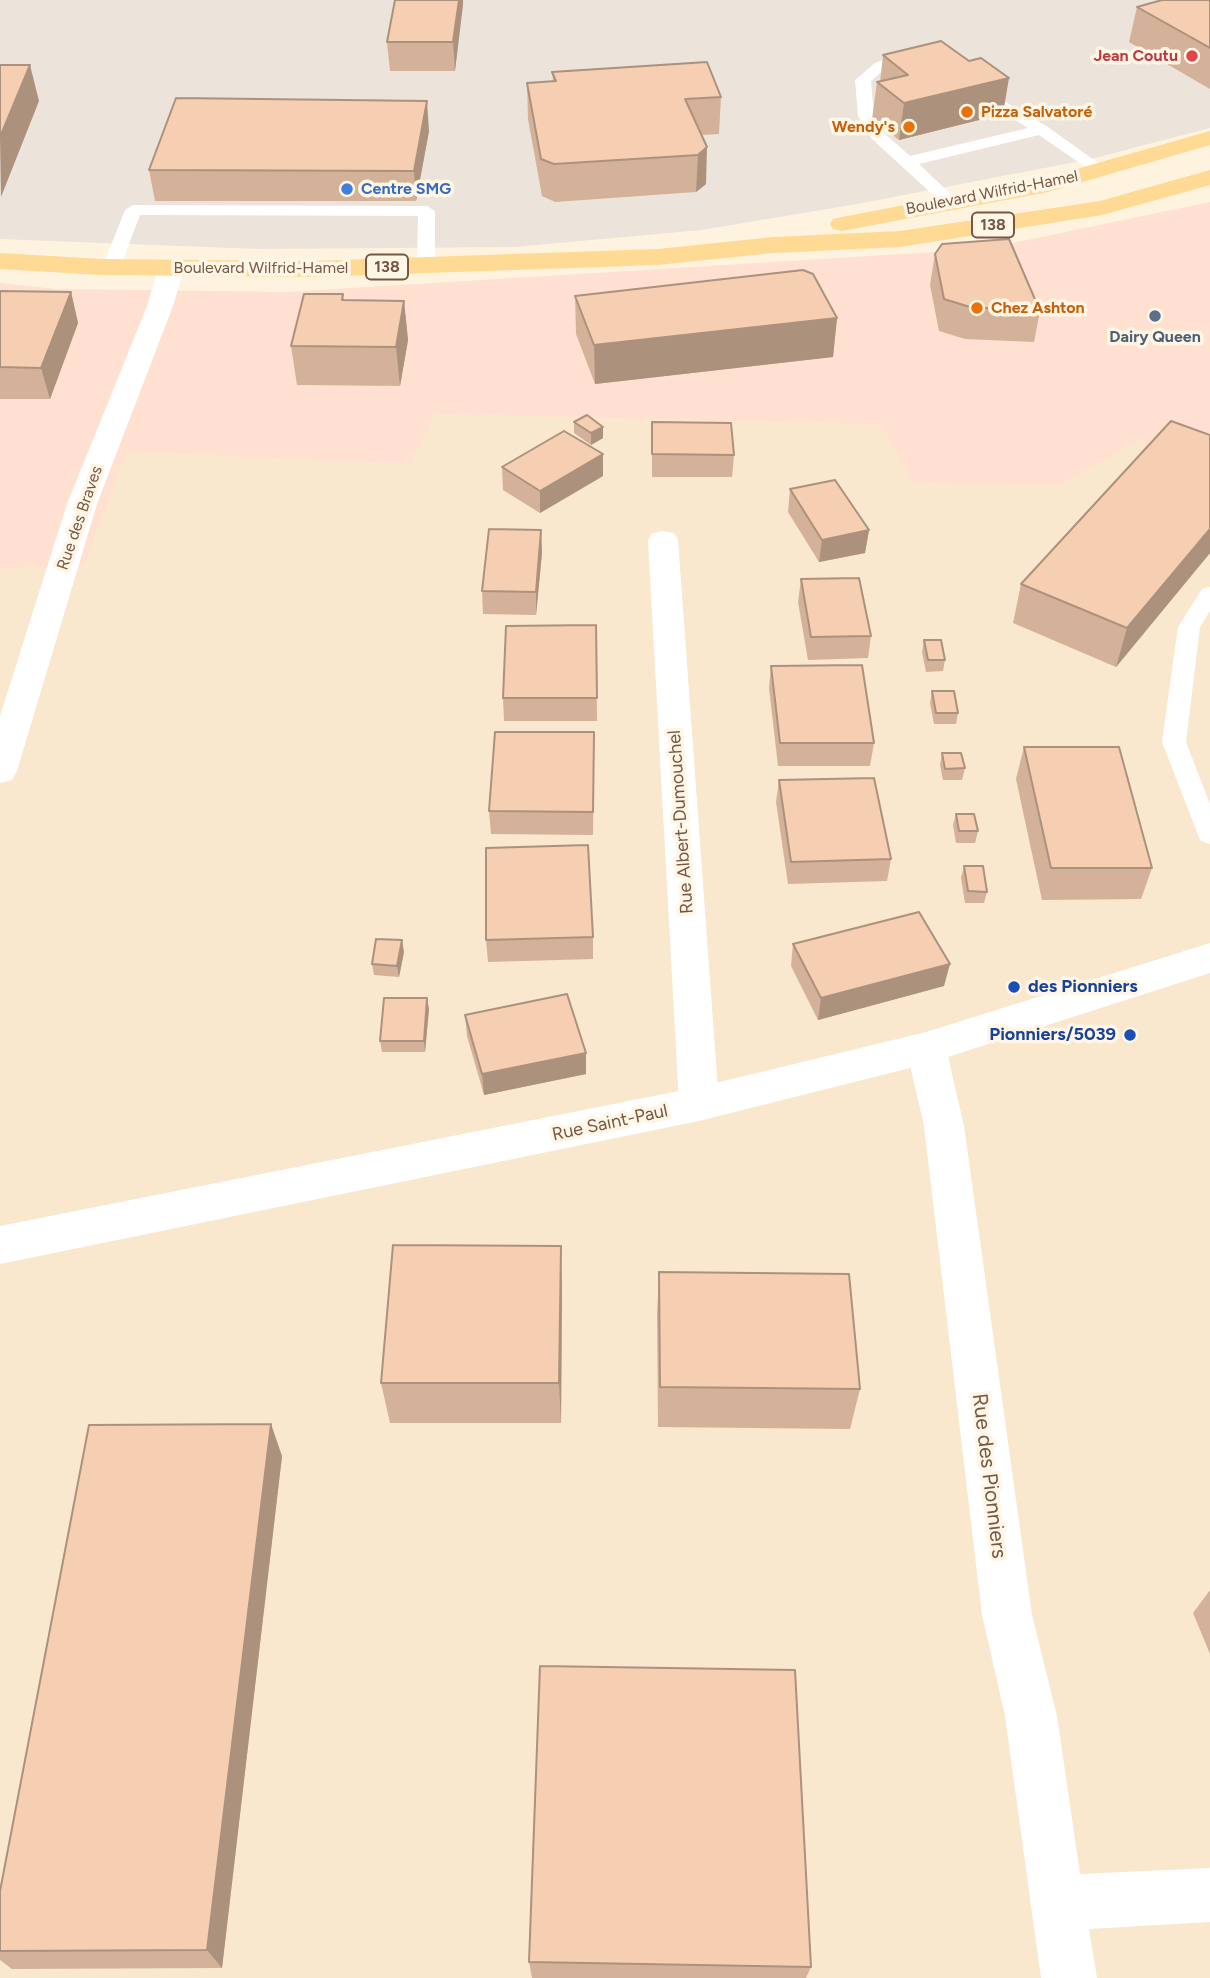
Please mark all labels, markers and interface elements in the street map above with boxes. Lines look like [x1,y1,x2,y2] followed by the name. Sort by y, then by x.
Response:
[1093,46,1178,66] place label: Jean Coutu
[1184,48,1200,64] marker: Jean Coutu
[981,102,1092,122] place label: Pizza Salvatoré
[959,104,975,120] marker: Pizza Salvatoré
[832,117,895,137] place label: Wendy's
[901,119,917,135] marker: Wendy's
[904,167,1080,219] street label: Boulevard Wilfrid-Hamel
[361,179,451,199] place label: Centre SMG
[339,181,355,197] marker: Centre SMG
[972,213,1014,238] road number: 138
[366,255,408,280] road number: 138
[174,258,348,278] street label: Boulevard Wilfrid-Hamel
[991,298,1085,318] place label: Chez Ashton
[969,300,985,316] marker: Chez Ashton
[1147,308,1163,324] marker: Dairy Queen
[1109,327,1201,347] place label: Dairy Queen
[53,463,107,573] street label: Rue des Braves
[664,729,698,915] street label: Rue Albert-Dumouchel
[1028,976,1138,998] place label: des Pionniers
[1006,979,1022,995] marker: des Pionniers
[989,1024,1116,1046] place label: Pionniers/5039
[1122,1027,1138,1043] marker: Pionniers/5039
[550,1100,670,1146] street label: Rue Saint-Paul
[966,1392,1012,1560] street label: Rue des Pionniers

